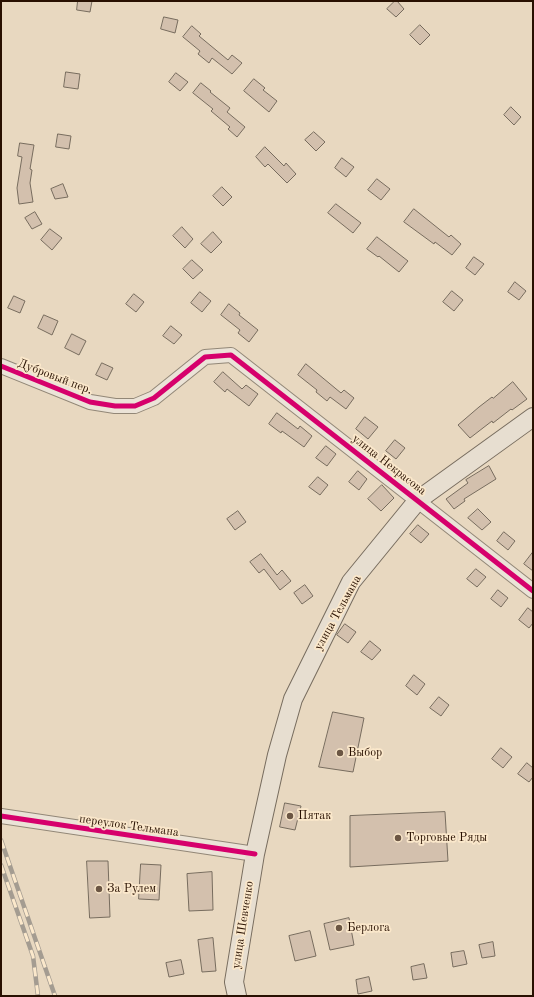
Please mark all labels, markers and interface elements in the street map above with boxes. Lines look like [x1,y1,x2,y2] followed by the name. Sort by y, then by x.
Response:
[16,356,94,398] street label: Дубровый пер.
[349,432,429,498] street label: улица Некрасова
[311,573,365,653] street label: улица Тельмана
[348,746,382,760] place label: Выбор
[335,748,345,758] marker: Выбор
[298,809,331,823] place label: Пятак
[285,811,295,821] marker: Пятак
[78,812,180,840] street label: переулок Тельмана
[406,831,487,845] place label: Торговые Ряды
[393,833,403,843] marker: Торговые Ряды
[229,880,257,970] street label: улица Шевченко
[107,882,156,896] place label: За Рулем
[94,884,104,894] marker: За Рулем
[347,921,390,935] place label: Берлога
[334,923,344,933] marker: Берлога

